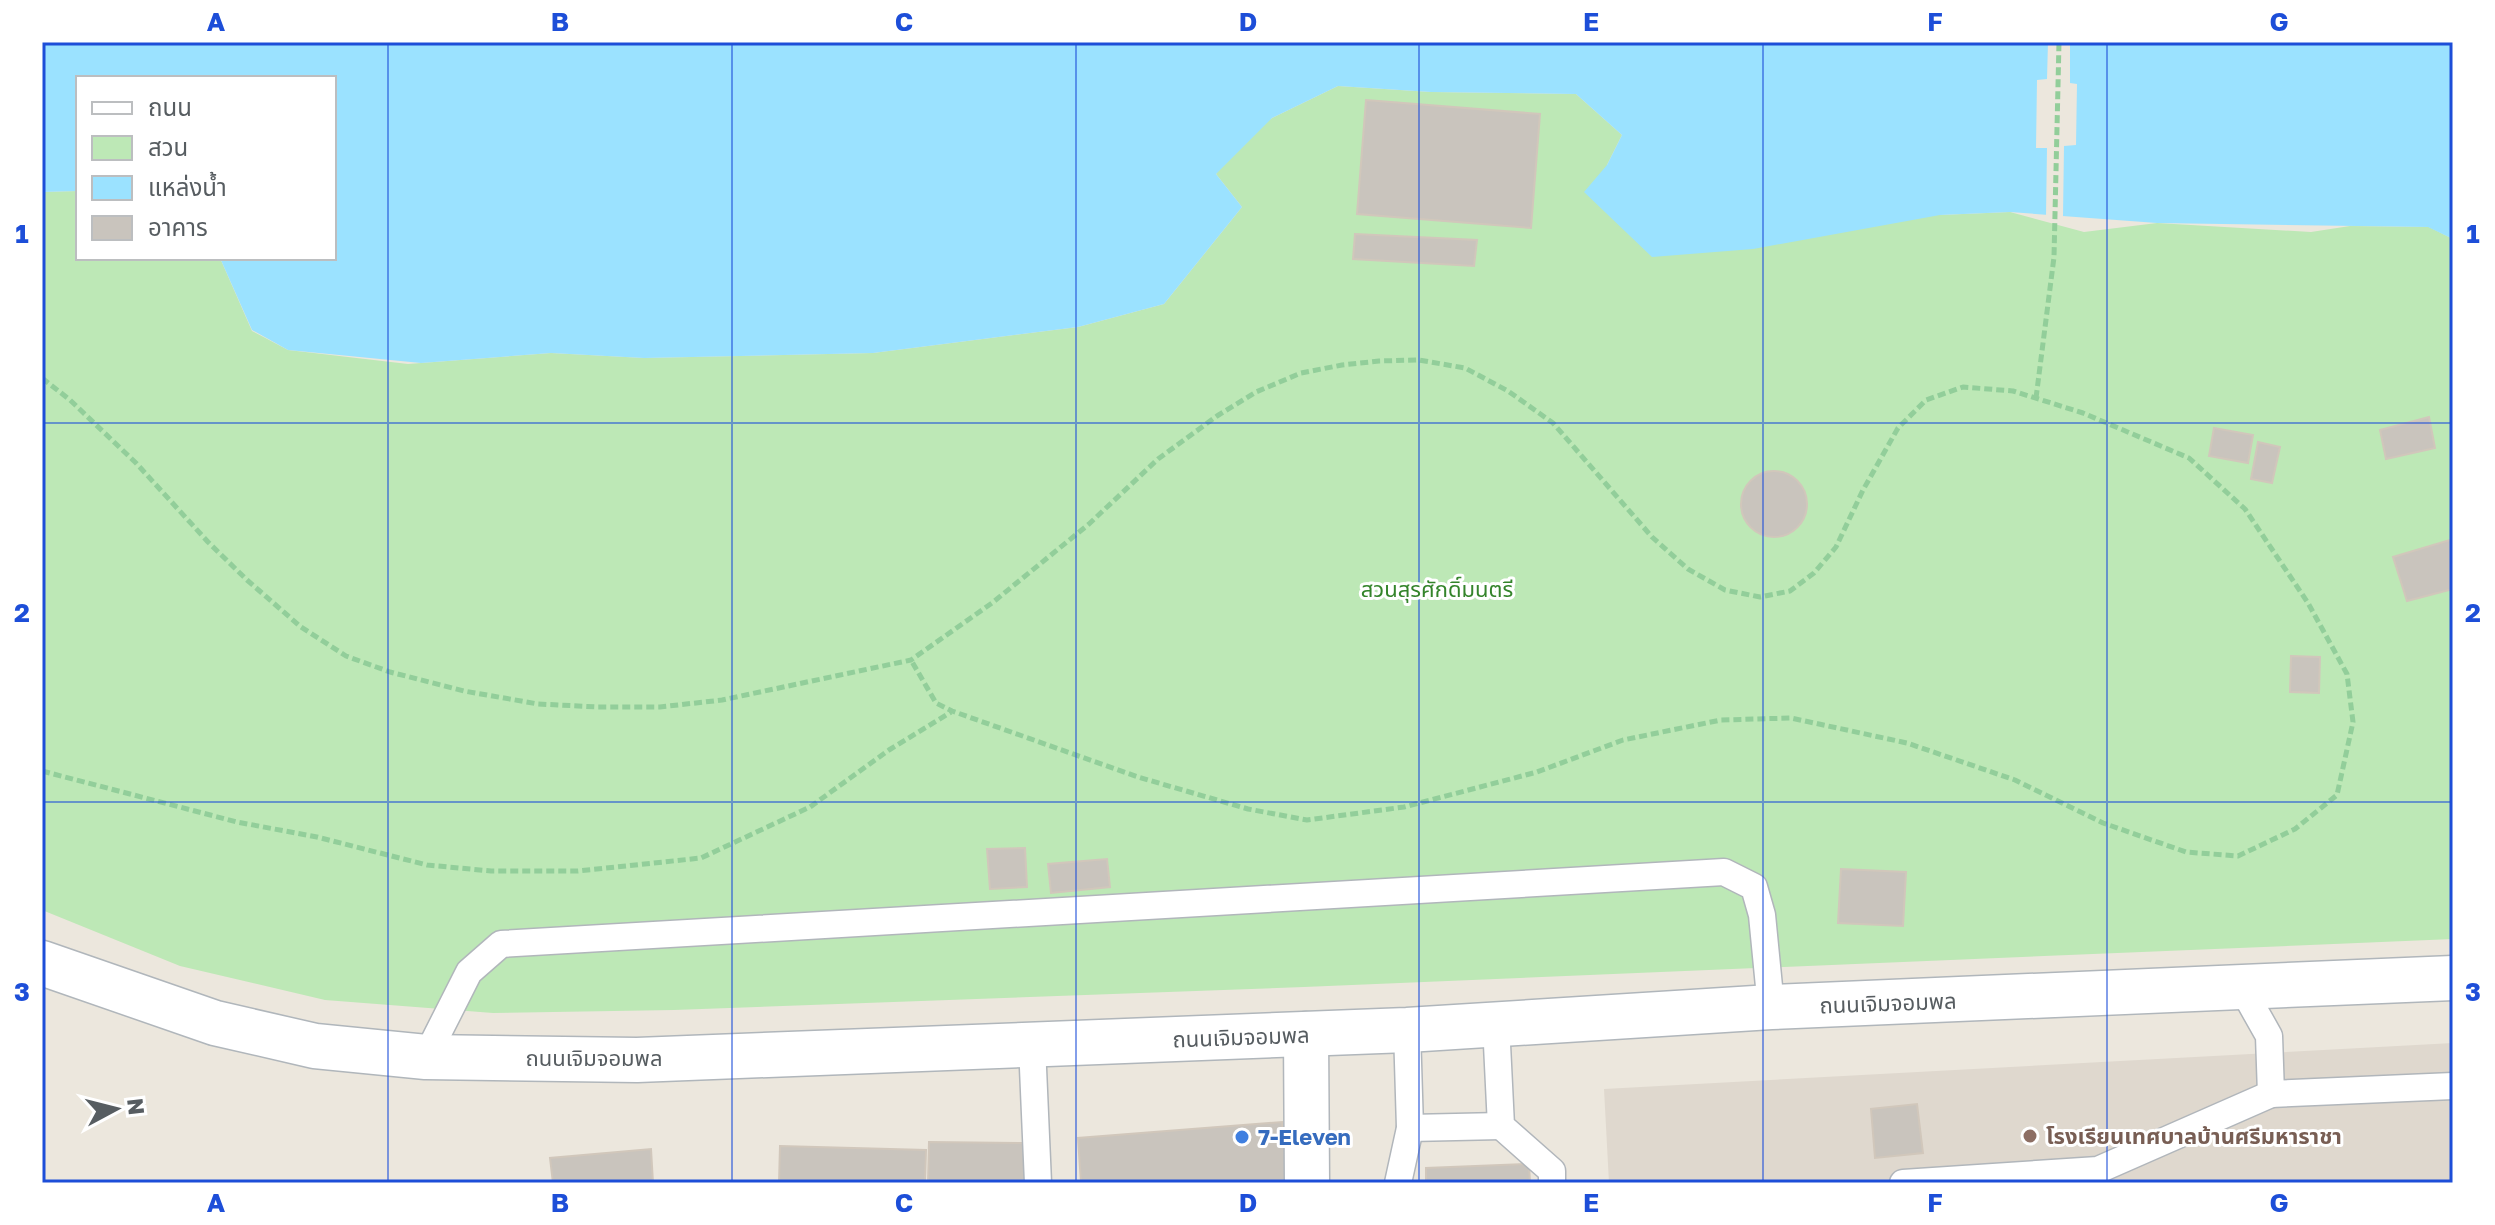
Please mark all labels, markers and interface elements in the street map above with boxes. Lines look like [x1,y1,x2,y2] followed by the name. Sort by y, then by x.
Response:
[207,6,226,37] text: A
[551,6,569,37] text: B
[895,6,913,37] text: C
[1239,6,1257,37] text: D
[1583,6,1599,37] text: E
[1927,6,1943,37] text: F
[2269,6,2289,37] text: G
[76,76,336,260] legend
[148,92,192,121] text: ถนน
[148,132,188,161] text: สวน
[148,171,227,201] text: แหล่งน้ำ
[148,212,208,241] text: อาคาร
[15,218,29,249] text: 1
[2466,218,2480,249] text: 1
[1361,575,1513,603] park label: สวนสุรศักดิ์มนตรี
[14,597,30,628] text: 2
[2465,597,2481,628] text: 2
[14,976,30,1007] text: 3
[2465,976,2481,1007] text: 3
[1819,987,1957,1018] street label: ถนนเจิมจอมพล
[1172,1021,1310,1052] street label: ถนนเจิมจอมพล
[526,1044,662,1071] street label: ถนนเจิมจอมพล
[76,1069,156,1149] north arrow
[122,1097,151,1116] text: N
[2046,1122,2342,1149] place label: โรงเรียนเทศบาลบ้านศรีมหาราชา
[1258,1123,1351,1150] place label: 7-Eleven
[2021,1127,2039,1145] marker: โรงเรียนเทศบาลบ้านศรีมหาราชา
[1233,1128,1251,1146] marker: 7-Eleven
[207,1187,226,1218] text: A
[551,1187,569,1218] text: B
[895,1187,913,1218] text: C
[1239,1187,1257,1218] text: D
[1583,1187,1599,1218] text: E
[1927,1187,1943,1218] text: F
[2269,1187,2289,1218] text: G

